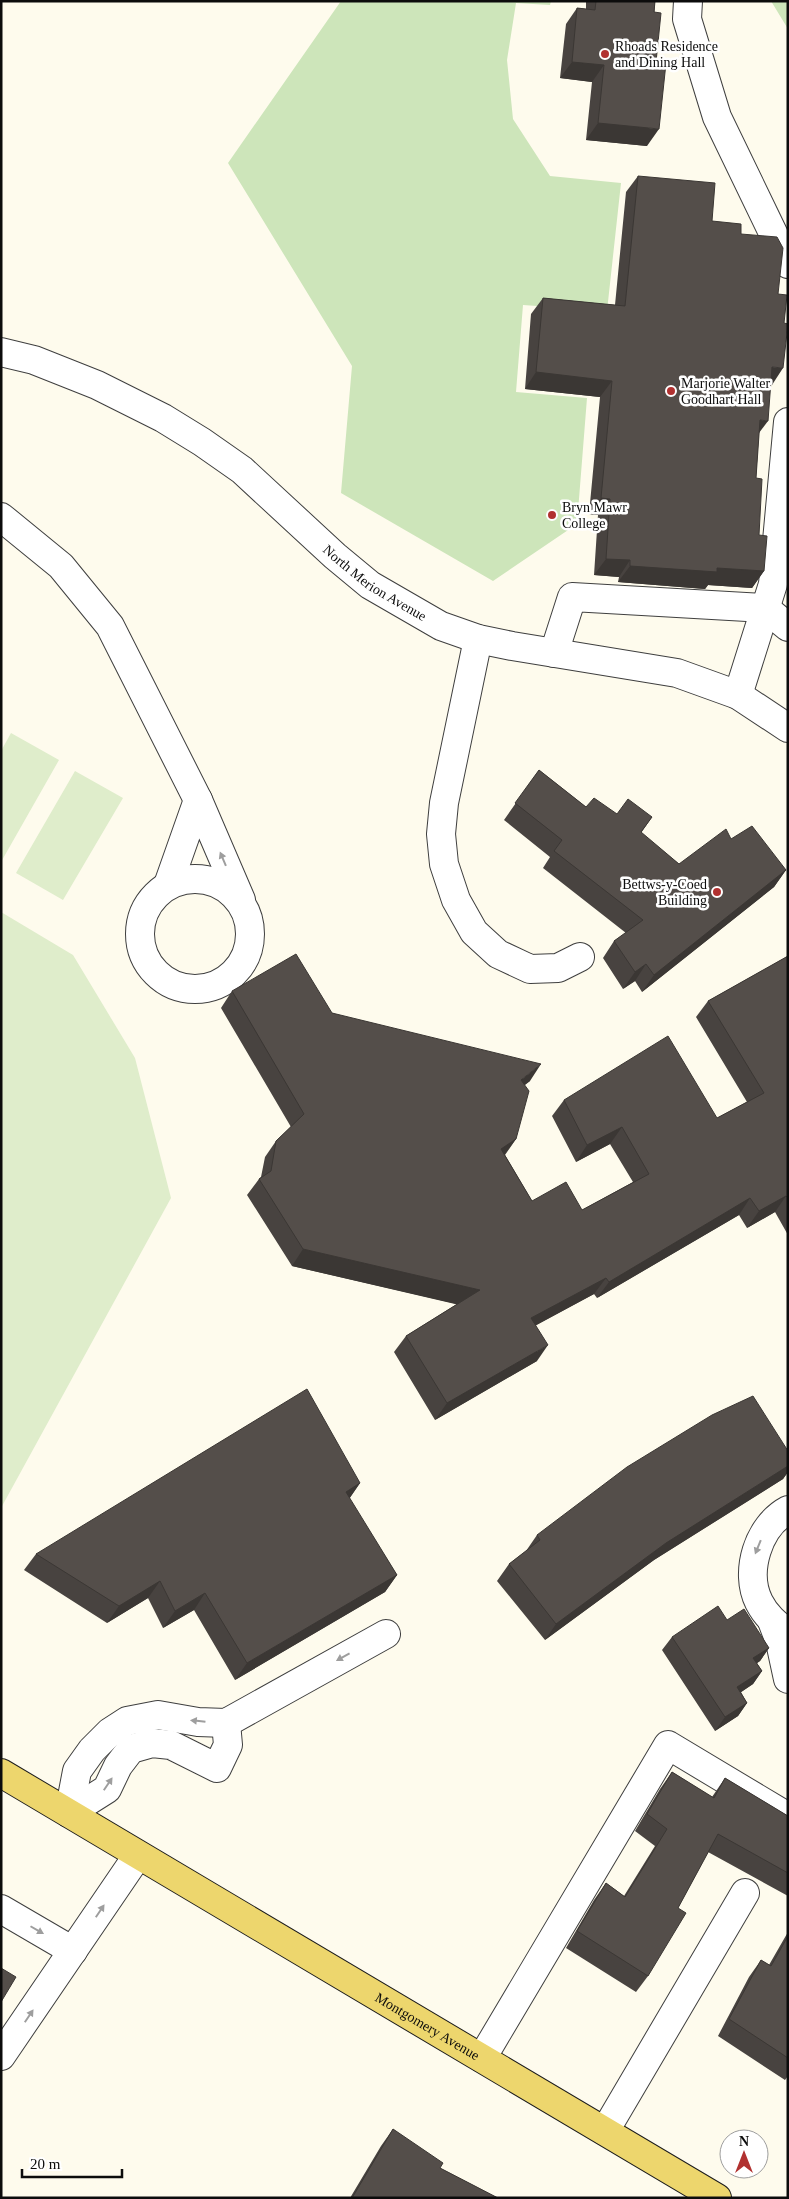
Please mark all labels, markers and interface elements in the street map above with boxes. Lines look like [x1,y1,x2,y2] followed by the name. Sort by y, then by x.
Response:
[615,39,718,70] place label: Rhoads Residence and Dining Hall
[599,48,611,60] marker: Rhoads Residence and Dining Hall
[681,376,771,407] place label: Marjorie Walter Goodhart Hall
[665,385,677,397] marker: Marjorie Walter Goodhart Hall
[562,500,627,531] place label: Bryn Mawr College
[546,509,558,521] marker: Bryn Mawr College
[320,542,429,624] street label: North Merion Avenue
[219,851,227,866] one-way arrow
[622,877,707,908] place label: Bettws-y-Coed Building
[711,886,723,898] marker: Bettws-y-Coed Building
[754,1540,762,1555] one-way arrow
[336,1653,351,1661] one-way arrow
[190,1717,206,1725] one-way arrow
[103,1777,112,1791] one-way arrow
[95,1904,105,1917] one-way arrow
[30,1926,44,1935] one-way arrow
[373,1990,482,2063] street label: Montgomery Avenue
[24,2009,34,2023] one-way arrow
[719,2129,769,2179] north arrow
[739,2134,749,2149] text: N
[22,2146,122,2178] scale bar
[30,2156,61,2172] text: 20 m

